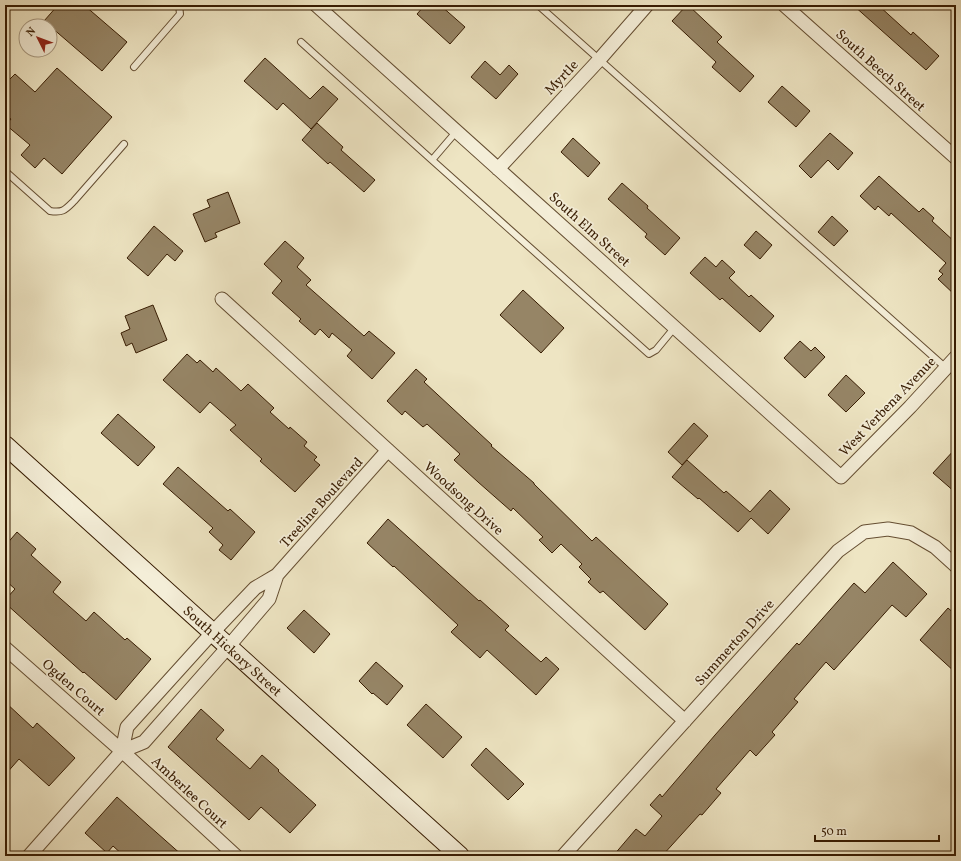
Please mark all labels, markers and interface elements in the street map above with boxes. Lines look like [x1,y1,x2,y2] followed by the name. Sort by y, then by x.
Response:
[18,18,58,58] north arrow
[23,24,40,40] text: N
[831,26,929,117] street label: South Beech Street
[541,56,583,100] street label: Myrtle
[544,188,634,272] street label: South Elm Street
[835,353,941,461] street label: West Verbena Avenue
[276,454,368,552] street label: Treeline Boulevard
[419,458,507,540] street label: Woodsong Drive
[691,595,779,690] street label: Summerton Drive
[178,602,285,702] street label: South Hickory Street
[37,655,109,721] street label: Ogden Court
[147,753,231,833] street label: Amberlee Court
[815,817,939,843] scale bar
[821,824,847,840] text: 50 m

